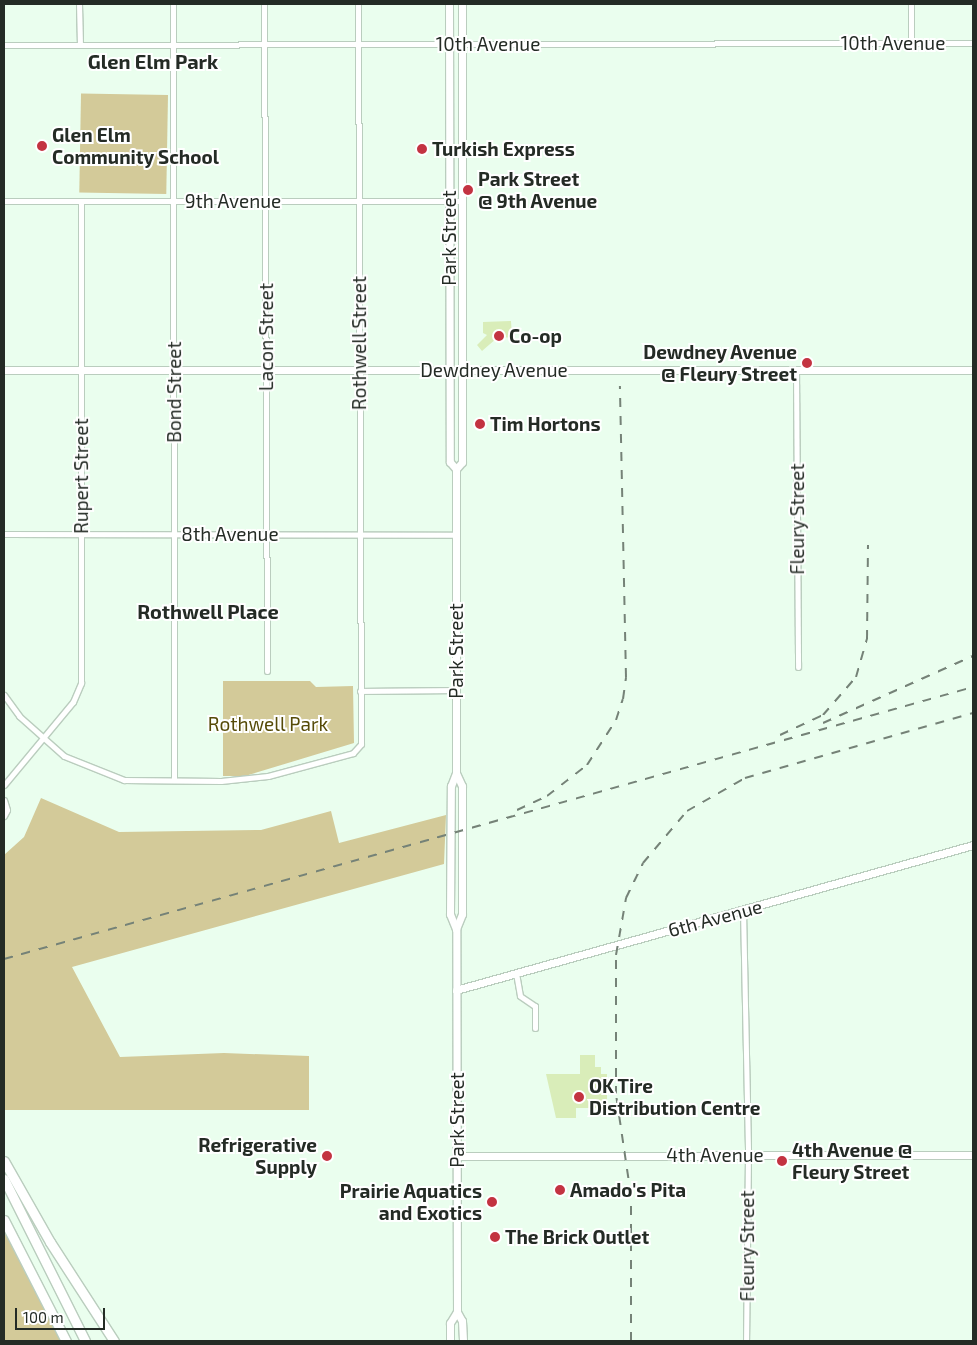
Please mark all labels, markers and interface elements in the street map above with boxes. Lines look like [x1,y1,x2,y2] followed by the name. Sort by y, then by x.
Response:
[840,32,946,54] street label: 10th Avenue
[435,33,541,55] street label: 10th Avenue
[88,49,218,73] district label: Glen Elm Park
[52,124,219,168] place label: Glen Elm Community School
[432,138,575,160] place label: Turkish Express
[36,140,48,152] marker: Glen Elm Community School
[416,143,428,155] marker: Turkish Express
[478,168,598,212] place label: Park Street @ 9th Avenue
[462,184,474,196] marker: Park Street @ 9th Avenue
[184,190,282,212] street label: 9th Avenue
[438,190,460,286] street label: Park Street
[348,276,370,410] street label: Rothwell Street
[255,283,277,391] street label: Lacon Street
[509,325,562,347] place label: Co-op
[493,330,505,342] marker: Co-op
[163,341,185,443] street label: Bond Street
[642,341,797,385] place label: Dewdney Avenue @ Fleury Street
[801,357,813,369] marker: Dewdney Avenue @ Fleury Street
[420,359,568,381] street label: Dewdney Avenue
[490,413,600,435] place label: Tim Hortons
[70,418,92,534] street label: Rupert Street
[474,418,486,430] marker: Tim Hortons
[786,463,808,575] street label: Fleury Street
[181,523,279,545] street label: 8th Avenue
[137,599,279,623] district label: Rothwell Place
[445,603,467,699] street label: Park Street
[208,713,328,735] park label: Rothwell Park
[665,894,765,942] street label: 6th Avenue
[446,1072,468,1168] street label: Park Street
[589,1075,761,1119] place label: OK Tire Distribution Centre
[573,1091,585,1103] marker: OK Tire Distribution Centre
[198,1134,317,1178] place label: Refrigerative Supply
[792,1139,913,1183] place label: 4th Avenue @ Fleury Street
[666,1144,764,1166] street label: 4th Avenue
[321,1150,333,1162] marker: Refrigerative Supply
[776,1155,788,1167] marker: 4th Avenue @ Fleury Street
[570,1179,686,1201] place label: Amado's Pita
[339,1180,482,1224] place label: Prairie Aquatics and Exotics
[554,1184,566,1196] marker: Amado's Pita
[736,1190,758,1302] street label: Fleury Street
[486,1196,498,1208] marker: Prairie Aquatics and Exotics
[505,1226,649,1248] place label: The Brick Outlet
[489,1231,501,1243] marker: The Brick Outlet
[18,1298,108,1330] scale bar
[23,1308,64,1326] text: 100 m

